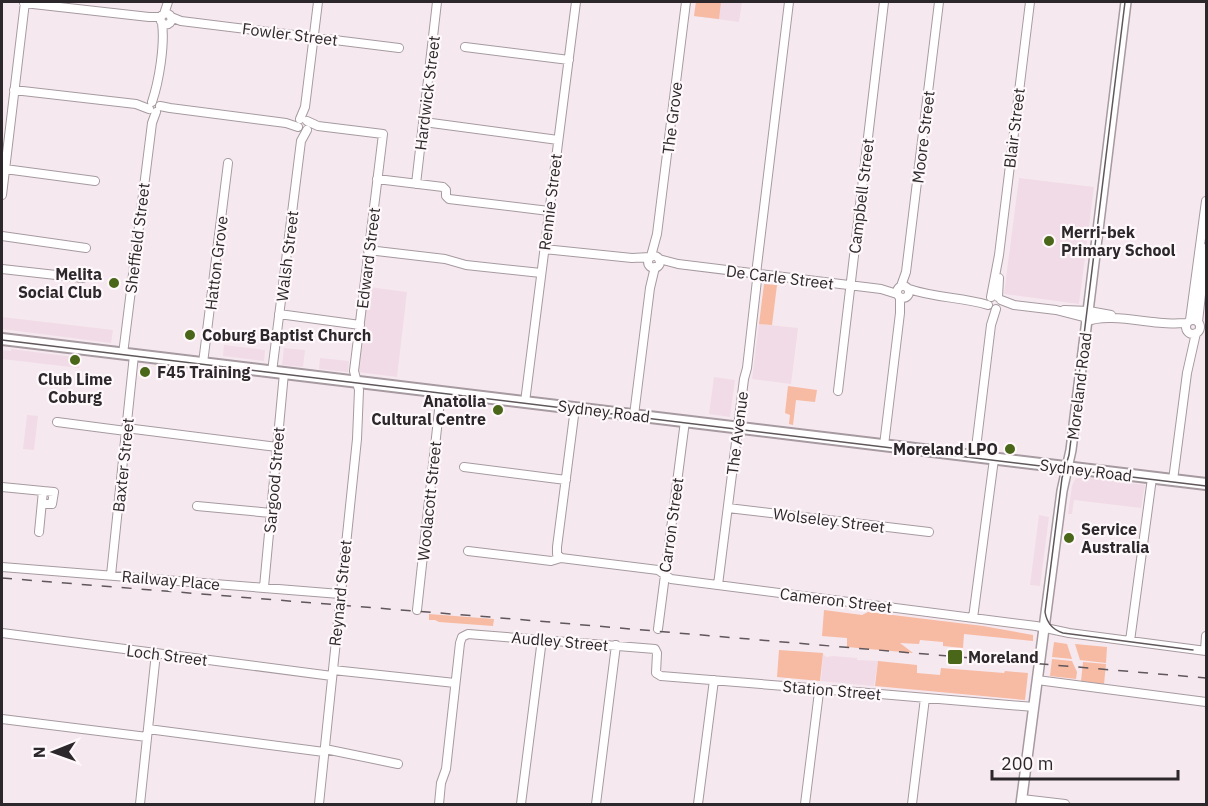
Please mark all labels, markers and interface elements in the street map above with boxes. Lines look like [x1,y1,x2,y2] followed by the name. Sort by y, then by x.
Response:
[241,18,339,50] street label: Fowler Street
[410,35,444,151] street label: Hardwick Street
[658,80,686,155] street label: The Grove
[999,87,1029,169] street label: Blair Street
[907,90,939,184] street label: Moore Street
[844,137,878,255] street label: Campbell Street
[534,152,566,252] street label: Rennie Street
[120,181,154,295] street label: Sheffield Street
[352,206,384,310] street label: Edward Street
[271,209,303,303] street label: Walsh Street
[200,214,232,311] street label: Hatton Grove
[1061,222,1176,260] place label: Merri-bek Primary School
[1042,234,1056,248] marker: Merri-bek Primary School
[725,260,835,294] street label: De Carle Street
[18,264,102,302] place label: Melita Social Club
[107,276,121,290] marker: Melita Social Club
[202,325,371,345] place label: Coburg Baptist Church
[183,328,197,342] marker: Coburg Baptist Church
[1062,331,1096,441] street label: Moreland Road
[68,353,82,367] marker: Club Lime Coburg
[157,362,251,382] place label: F45 Training
[138,365,152,379] marker: F45 Training
[38,369,112,407] place label: Club Lime Coburg
[722,390,752,476] street label: The Avenue
[371,391,486,429] place label: Anatolia Cultural Centre
[557,395,651,427] street label: Sydney Road
[491,403,505,417] marker: Anatolia Cultural Centre
[108,417,138,513] street label: Baxter Street
[259,426,289,534] street label: Sargood Street
[893,439,998,459] place label: Moreland LPO
[413,440,445,562] street label: Woolacott Street
[1003,442,1017,456] marker: Moreland LPO
[1039,454,1133,486] street label: Sydney Road
[654,476,688,574] street label: Carron Street
[772,503,886,537] street label: Wolseley Street
[1081,519,1149,557] place label: Service Australia
[1062,531,1076,545] marker: Service Australia
[324,539,356,647] street label: Reynard Street
[121,566,221,594] street label: Railway Place
[779,583,893,617] street label: Cameron Street
[511,627,609,655] street label: Audley Street
[125,640,209,670] street label: Loch Street
[968,647,1039,667] place label: Moreland
[946,648,964,666] marker: Moreland
[782,676,882,704] street label: Station Street
[24,722,84,782] north arrow
[992,743,1178,781] scale bar
[29,746,49,758] text: N
[1001,752,1053,775] text: 200 m

